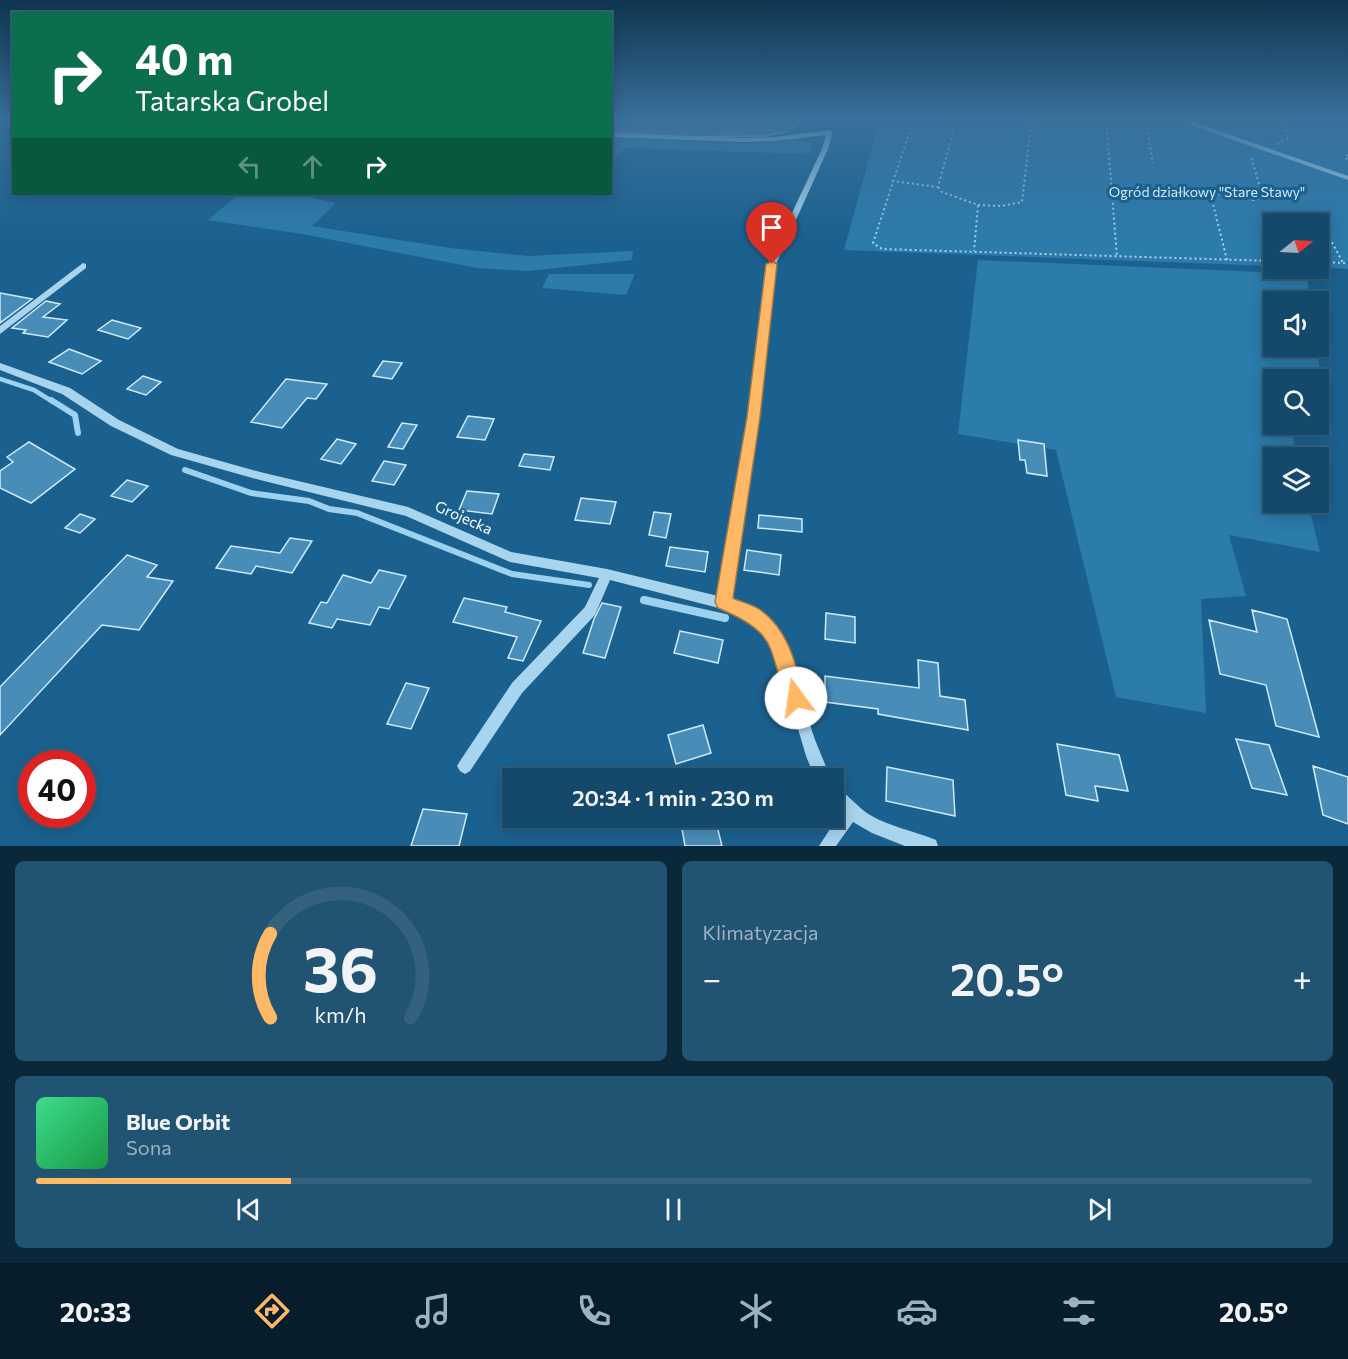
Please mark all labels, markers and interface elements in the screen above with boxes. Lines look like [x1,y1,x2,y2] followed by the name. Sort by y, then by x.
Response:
[135,32,233,84] text: 40 m
[36,36,114,114] icon: right
[135,84,329,117] text: Tatarska Grobel
[233,150,266,183] icon: left
[296,150,329,183] icon: ahead
[359,150,392,183] icon: right
[1109,183,1305,200] park label: Ogród działkowy "Stare Stawy"
[746,202,797,264] pin
[755,211,788,244] icon: arrive
[1263,213,1329,279] north arrow
[1263,213,1329,513] map controls
[1263,291,1329,357] button: sound
[1263,369,1329,435] button: search
[1263,447,1329,513] button: layers
[433,496,495,538] street label: Grojecka
[764,666,828,730] position arrow
[18,750,96,828] speed limit sign: 40
[572,784,774,811] text: 20:34 · 1 min · 230 m
[703,920,818,944] text: Klimatyzacja
[303,929,378,1005] text: 36
[950,950,1064,1005] text: 20.5°
[703,957,721,998] text: −
[1293,957,1312,998] text: +
[315,1001,367,1027] text: km/h
[126,1108,230,1135] text: Blue Orbit
[126,1135,172,1159] text: Sona
[232,1193,265,1226] icon: previous
[657,1193,690,1226] icon: pause
[1083,1193,1116,1226] icon: next
[251,1290,293,1332] icon: directions
[412,1290,454,1332] icon: music
[573,1290,615,1332] icon: phone
[735,1290,777,1332] icon: climate
[896,1290,938,1332] icon: car
[1058,1290,1100,1332] icon: filters
[60,1295,131,1328] text: 20:33
[1219,1295,1288,1328] text: 20.5°

